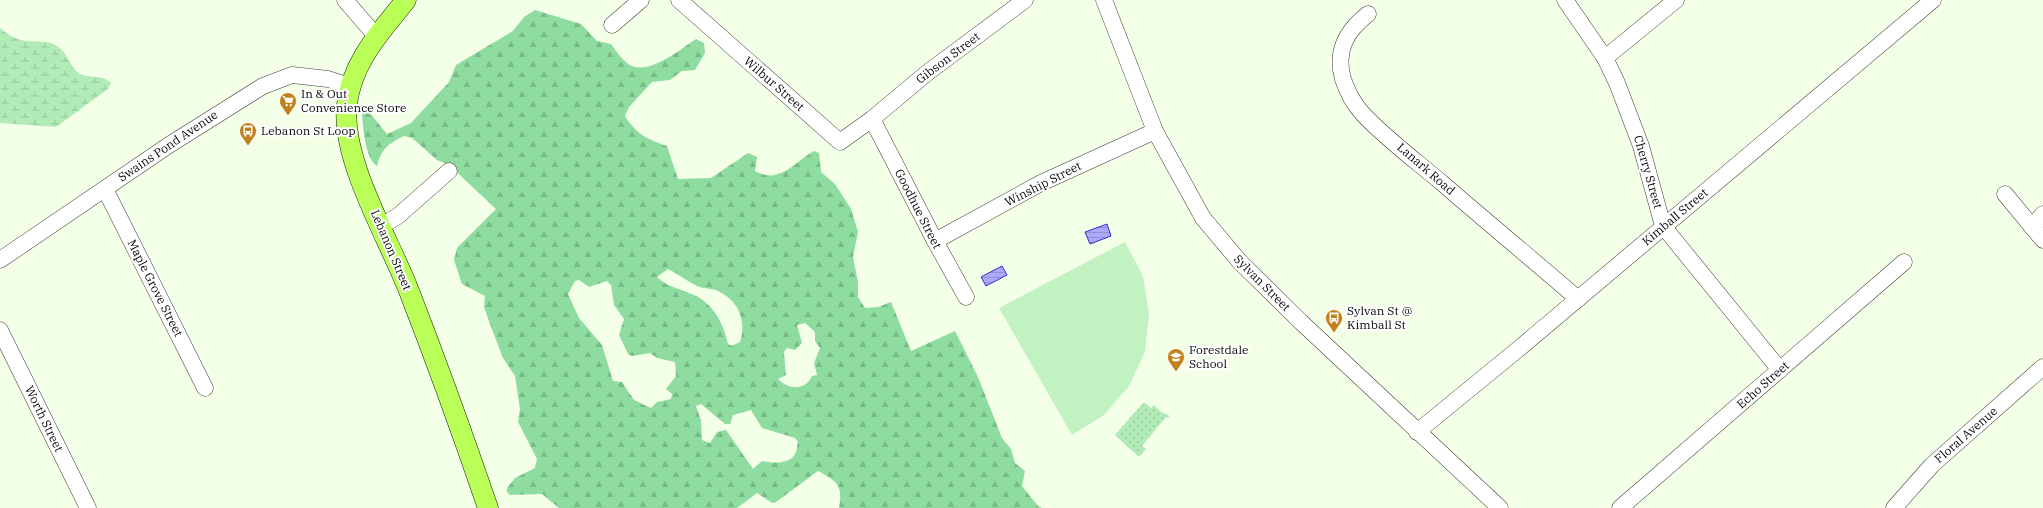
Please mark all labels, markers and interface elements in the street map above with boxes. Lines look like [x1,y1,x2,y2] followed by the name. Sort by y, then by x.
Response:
[913,29,983,87] street label: Gibson Street
[741,53,808,114] street label: Wilbur Street
[301,86,406,115] place label: In & Out Convenience Store
[278,91,298,116] supermarket icon: In & Out Convenience Store
[115,107,220,184] street label: Swains Pond Avenue
[238,121,258,146] bus stop icon: Lebanon St Loop
[261,123,356,138] place label: Lebanon St Loop
[1631,133,1666,210] street label: Cherry Street
[1394,139,1458,198] street label: Lanark Road
[1002,158,1084,209] street label: Winship Street
[892,166,945,251] street label: Goodhue Street
[1639,185,1711,248] street label: Kimball Street
[368,207,415,292] street label: Lebanon Street
[124,237,186,339] street label: Maple Grove Street
[1231,251,1294,314] street label: Sylvan Street
[1347,303,1412,332] place label: Sylvan St @ Kimball St
[1324,308,1344,333] bus stop icon: Sylvan St @ Kimball St
[1189,342,1248,371] place label: Forestdale School
[1166,347,1186,372] school or university icon: Forestdale School
[1733,358,1792,411] street label: Echo Street
[22,383,67,454] street label: Worth Street
[1931,403,2000,466] street label: Floral Avenue

